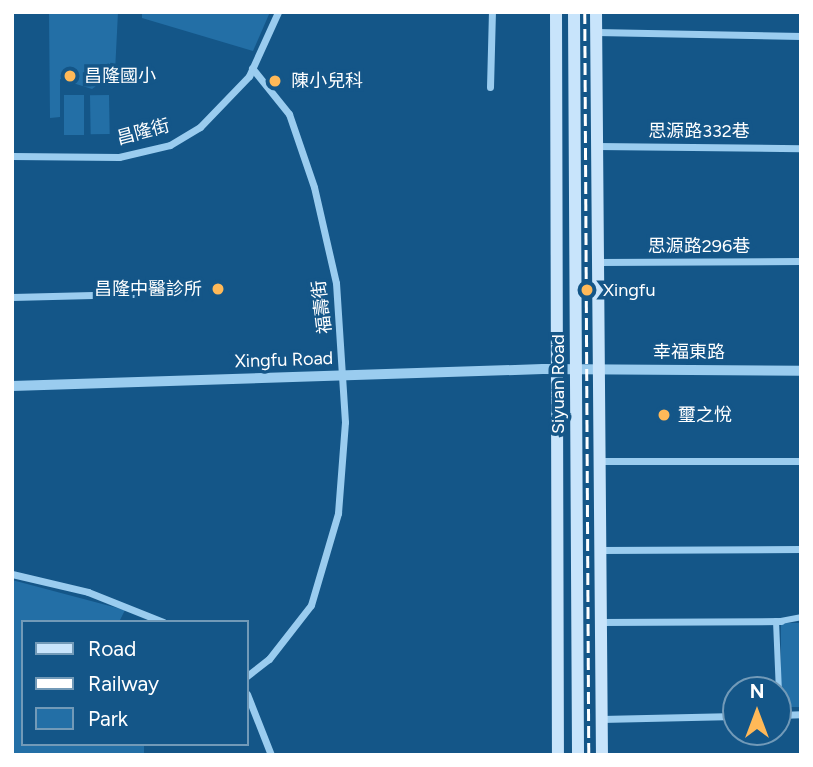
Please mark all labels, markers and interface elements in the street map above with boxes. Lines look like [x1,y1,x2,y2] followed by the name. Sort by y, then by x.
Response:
[84,65,156,87] place label: 昌隆國小
[62,68,78,84] marker: 昌隆國小
[291,70,363,92] place label: 陳小兒科
[265,71,285,91] marker: 陳小兒科
[114,115,172,149] street label: 昌隆街
[648,120,750,142] street label: 思源路332巷
[648,235,750,257] street label: 思源路296巷
[94,278,202,300] place label: 昌隆中醫診所
[208,279,228,299] marker: 昌隆中醫診所
[308,279,336,335] street label: 福壽街
[603,279,656,301] place label: Xingfu
[577,280,597,300] marker: Xingfu
[547,334,569,434] street label: Siyuan Road
[653,341,725,363] street label: 幸福東路
[234,347,334,373] street label: Xingfu Road
[678,404,732,426] place label: 璽之悅
[656,407,672,423] marker: 璽之悅
[21,620,248,746] legend
[88,636,136,661] text: Road
[88,671,159,696] text: Railway
[722,676,792,746] north arrow
[750,680,764,703] text: N
[88,706,128,731] text: Park

